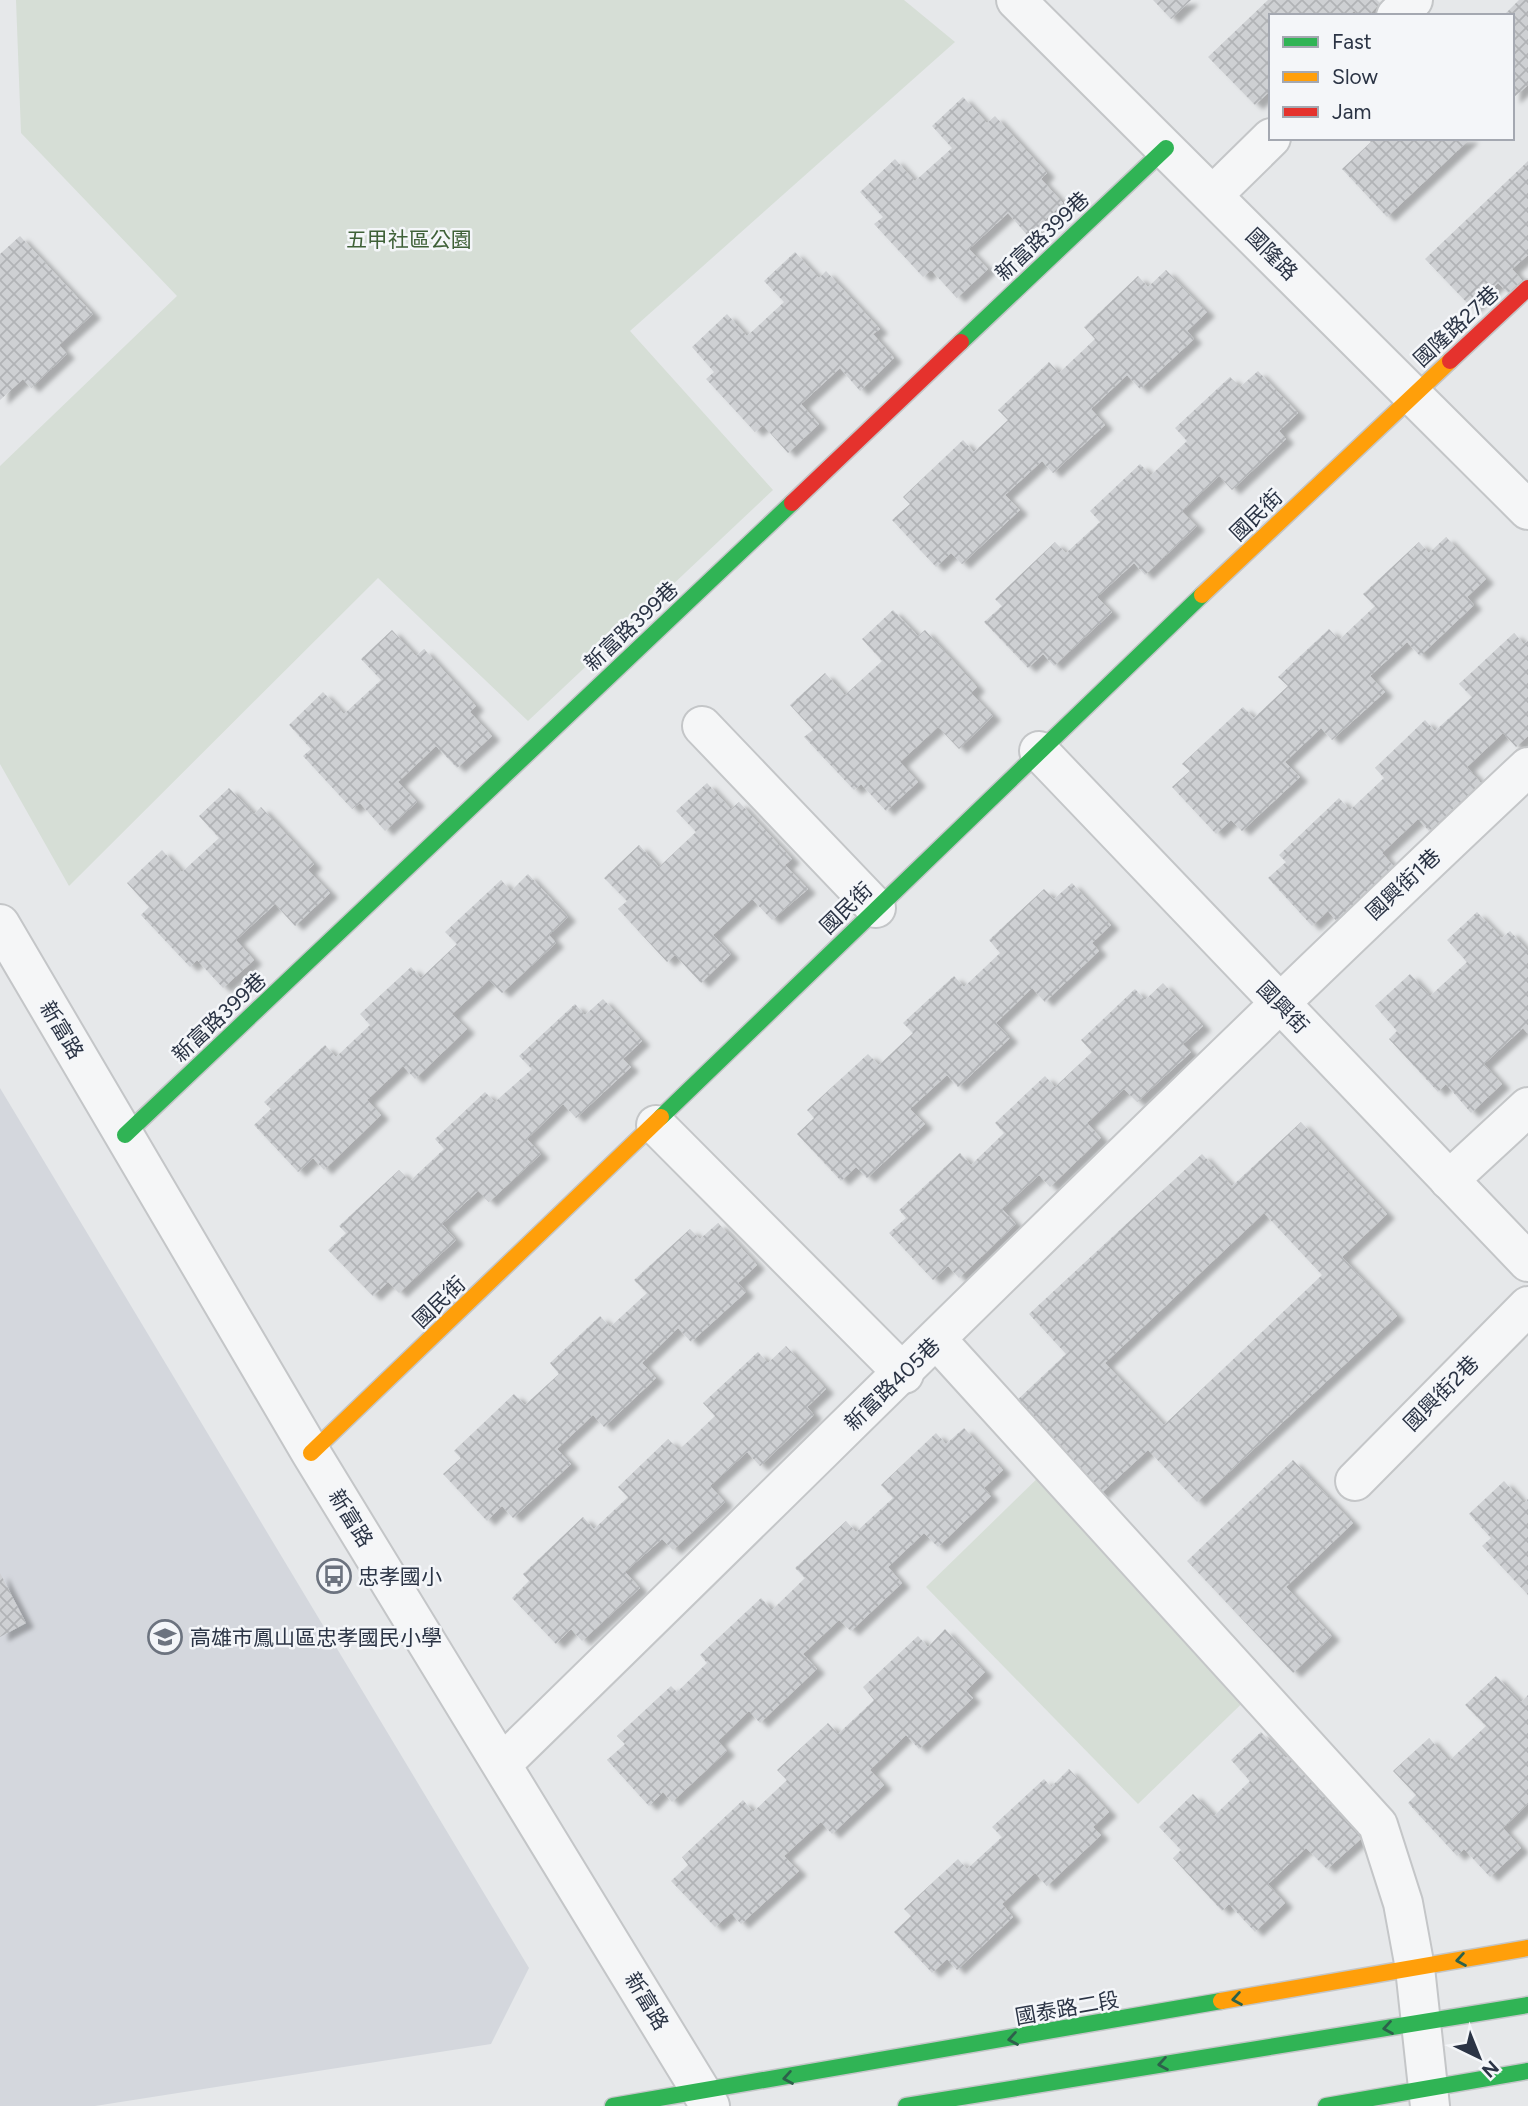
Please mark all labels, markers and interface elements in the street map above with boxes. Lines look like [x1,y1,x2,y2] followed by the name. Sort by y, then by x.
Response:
[1269,14,1514,140] legend
[1332,29,1372,54] text: Fast
[1332,64,1378,89] text: Slow
[1332,99,1371,124] text: Jam
[990,186,1094,286] street label: 新富路399巷
[1241,223,1303,285] street label: 國隆路
[346,227,472,252] park label: 五甲社區公園
[1408,280,1504,372] street label: 國隆路27巷
[1225,484,1287,546] street label: 國民街
[579,576,683,676] street label: 新富路399巷
[1361,843,1445,925] street label: 國興街1巷
[815,877,877,939] street label: 國民街
[167,967,271,1067] street label: 新富路399巷
[1252,976,1314,1038] street label: 國興街
[35,997,89,1063] street label: 新富路
[408,1271,470,1333] street label: 國民街
[839,1332,945,1436] street label: 新富路405巷
[1398,1350,1484,1436] street label: 國興街2巷
[324,1485,378,1551] street label: 新富路
[315,1557,353,1595] bus stop icon: 忠孝國小
[358,1564,442,1589] place label: 忠孝國小
[146,1618,184,1656] school or university icon: 高雄市鳳山區忠孝國民小學
[190,1625,442,1650] place label: 高雄市鳳山區忠孝國民小學
[1455,1952,1467,1967] one-way arrow
[620,1968,674,2034] street label: 新富路
[1013,1987,1121,2029] street label: 國泰路二段
[1231,1991,1243,2006] one-way arrow
[1382,2020,1394,2035] one-way arrow
[1444,2022,1514,2092] north arrow
[1007,2030,1019,2045] one-way arrow
[1158,2056,1169,2071] one-way arrow
[1477,2056,1503,2082] text: N
[783,2070,794,2085] one-way arrow

